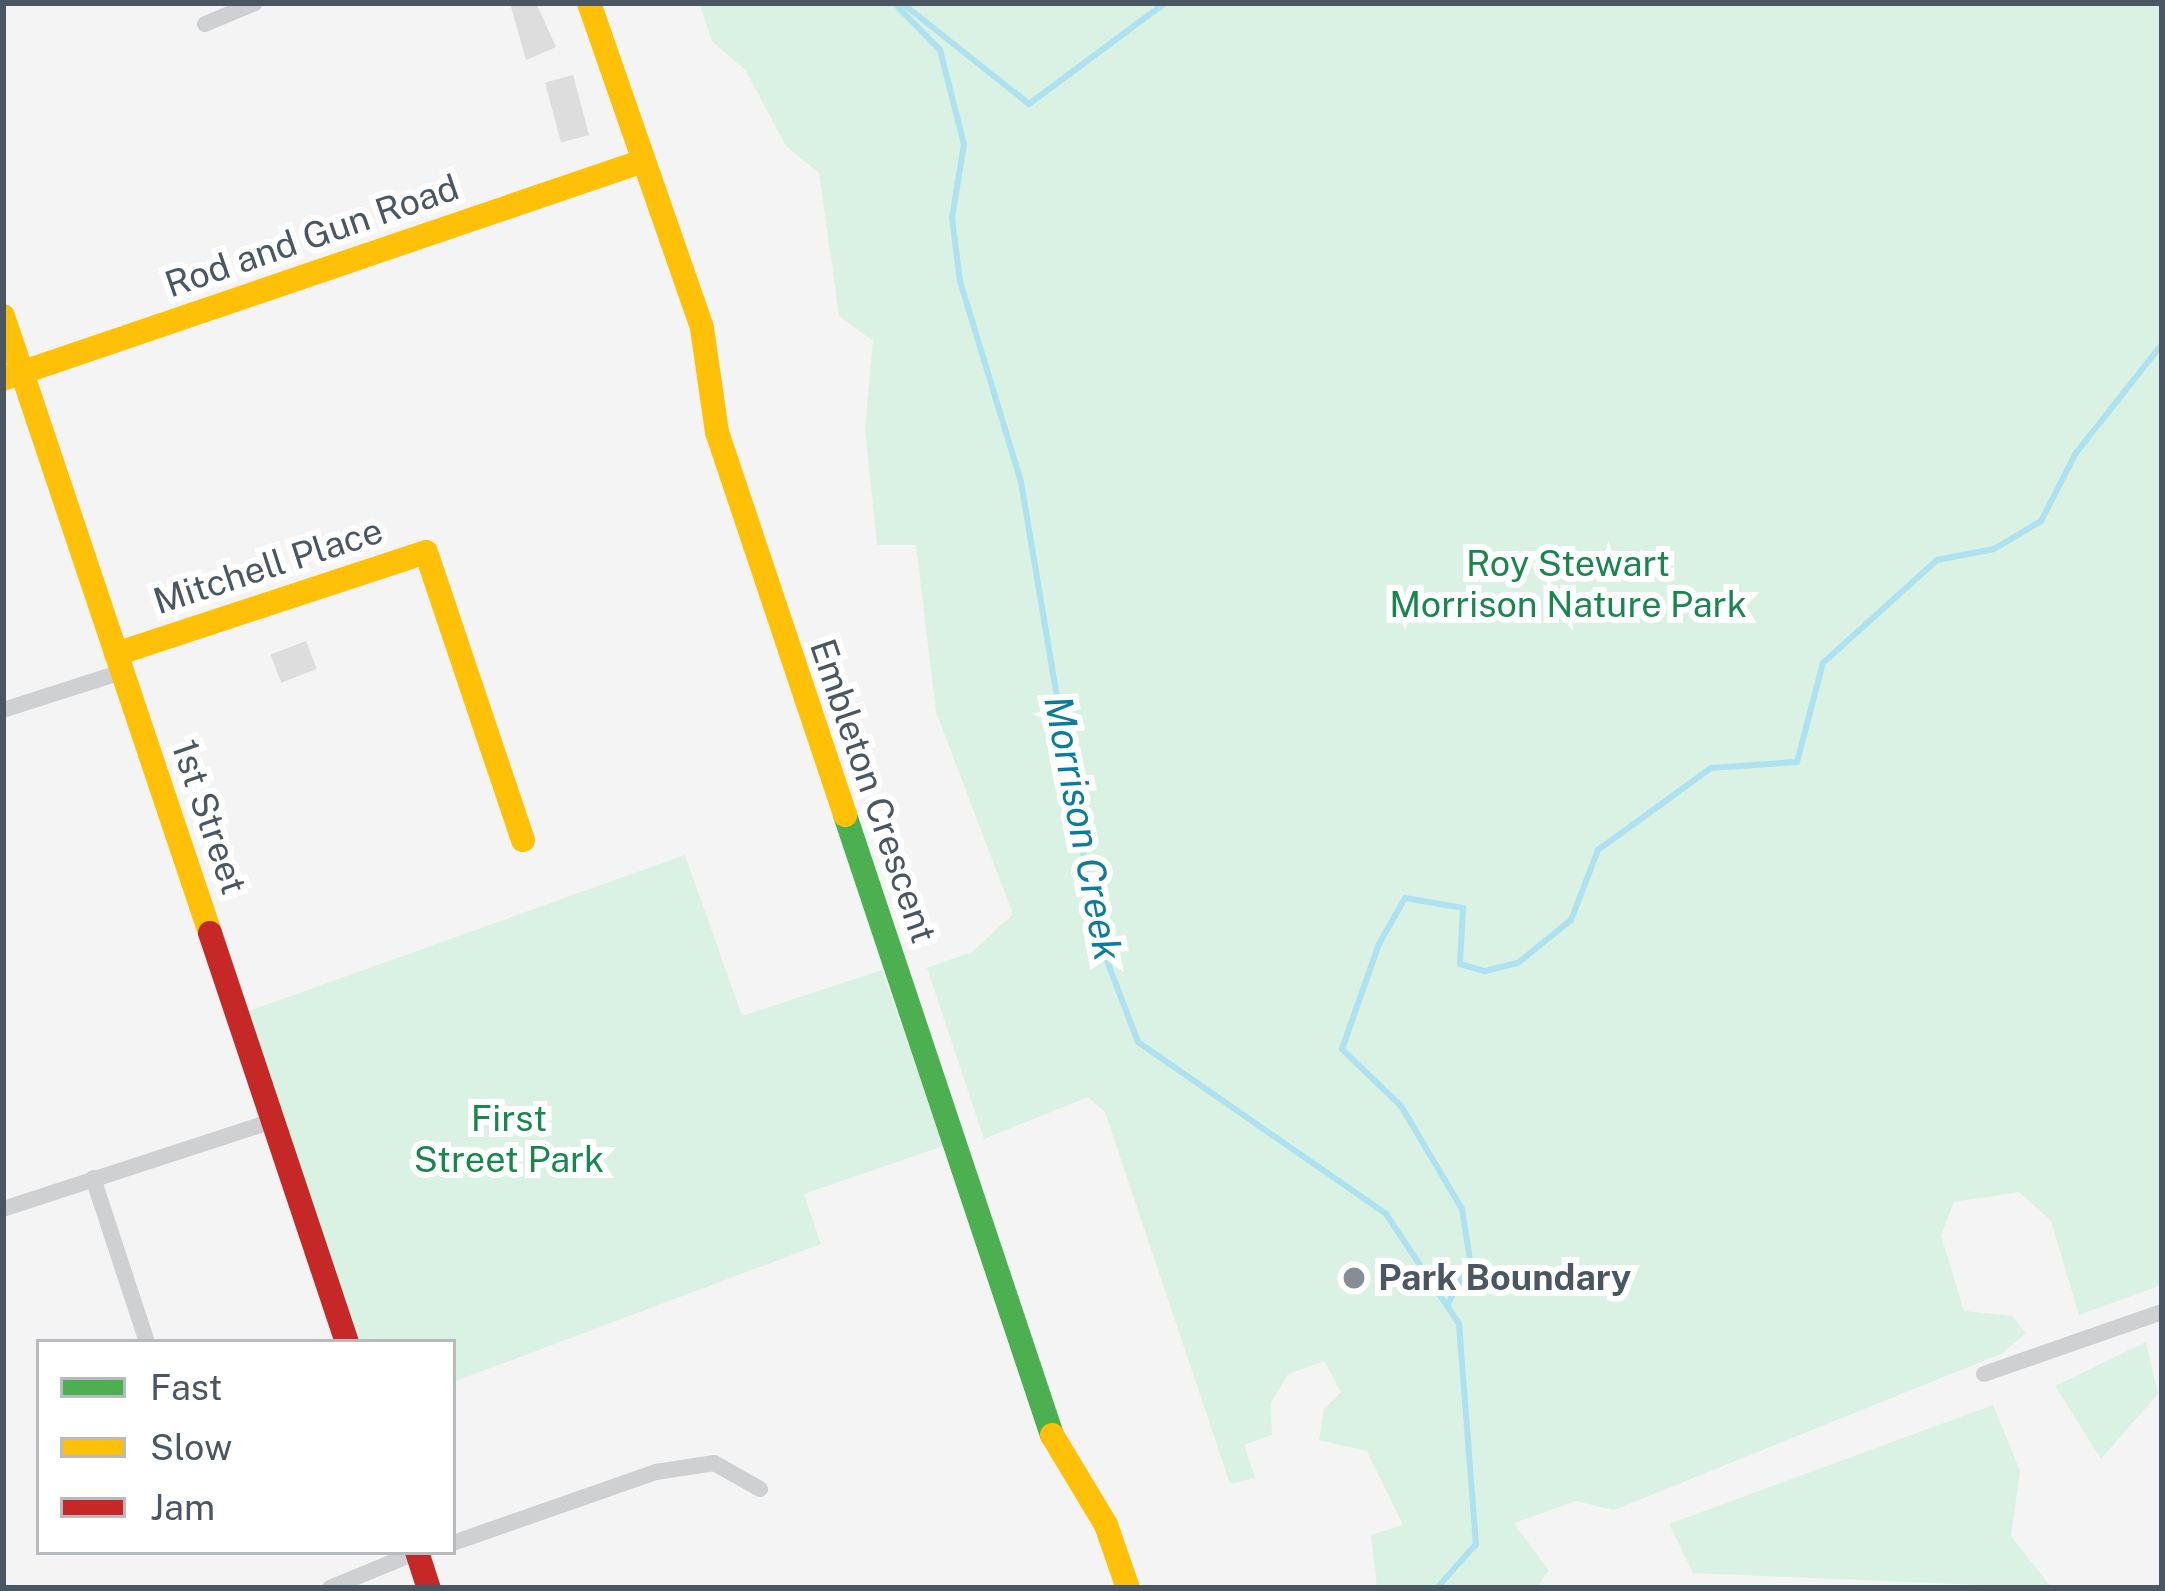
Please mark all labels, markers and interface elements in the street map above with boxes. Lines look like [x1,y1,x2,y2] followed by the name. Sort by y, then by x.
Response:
[160,166,464,306] street label: Rod and Gun Road
[148,509,388,623] street label: Mitchell Place
[1389,541,1747,626] park label: Roy Stewart Morrison Nature Park
[801,633,945,949] street label: Embleton Crescent
[1034,692,1132,964] water label: Morrison Creek
[162,734,256,900] street label: 1st Street
[414,1096,604,1181] park label: First Street Park
[1378,1256,1631,1300] place label: Park Boundary
[1341,1265,1367,1291] marker: Park Boundary
[36,1339,456,1555] legend
[150,1366,223,1408] text: Fast
[150,1426,232,1468] text: Slow
[150,1486,215,1528] text: Jam

